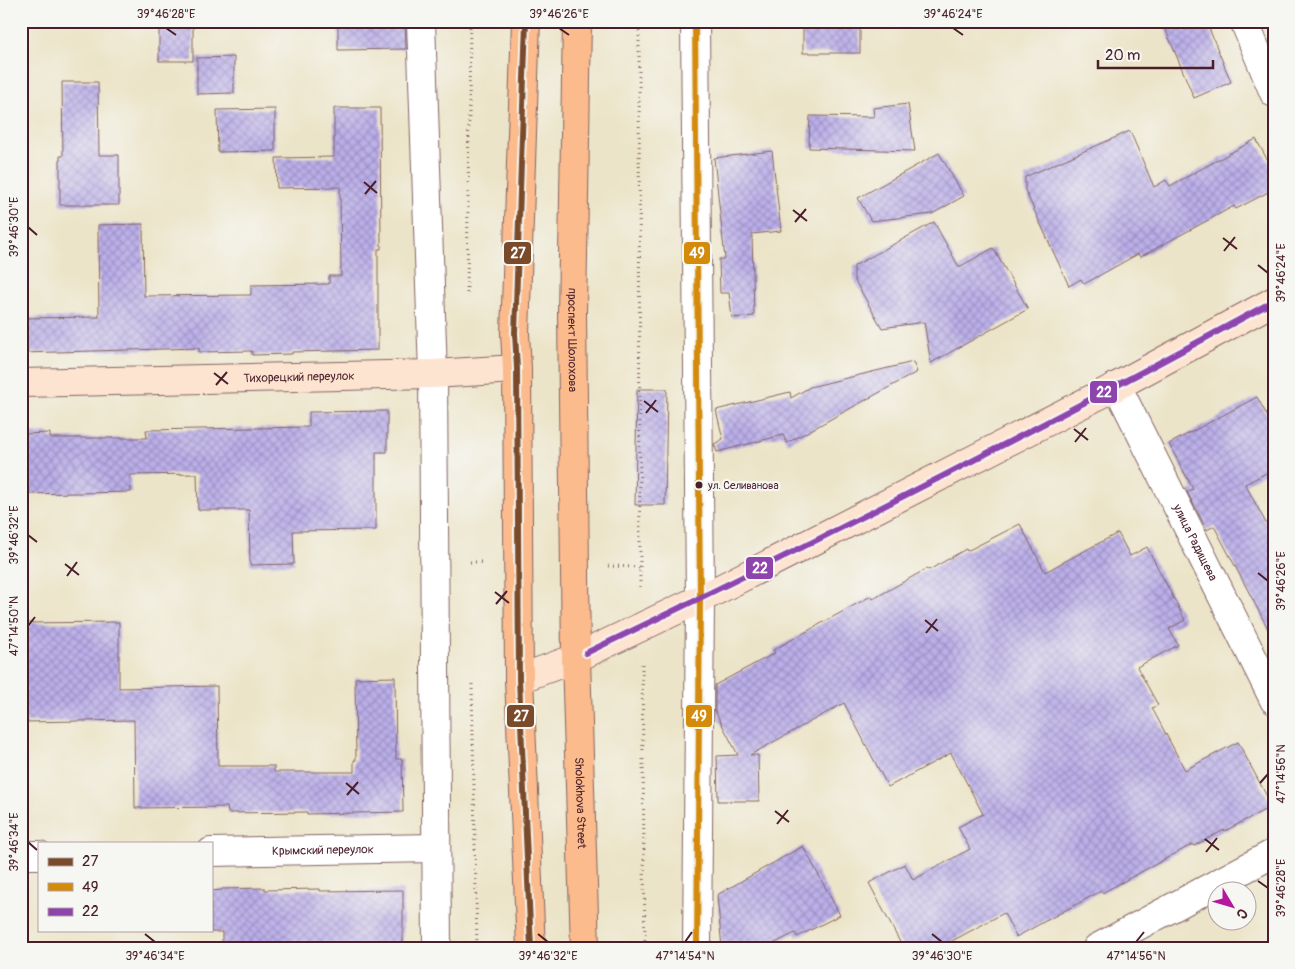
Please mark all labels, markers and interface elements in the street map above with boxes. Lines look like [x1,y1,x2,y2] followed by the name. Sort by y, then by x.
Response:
[137,7,195,22] text: 39°46'28"E
[529,7,589,22] text: 39°46'26"E
[923,7,983,22] text: 39°46'24"E
[1098,38,1212,70] scale bar
[1105,46,1140,65] text: 20 m
[7,197,22,257] text: 39°46'30"E
[503,241,532,265] line badge: 27
[683,241,711,265] line badge: 49
[1274,243,1289,303] text: 39°46'24"E
[510,245,526,262] text: 27
[689,245,705,262] text: 49
[564,288,580,393] street label: проспект Шолохова
[243,369,355,386] street label: Тихорецкий переулок
[1089,380,1118,404] line badge: 22
[1096,384,1112,401] text: 22
[707,479,779,492] place label: ул. Селиванова
[694,480,704,490] marker: ул. Селиванова
[1169,501,1220,584] street label: улица Радищева
[7,506,22,564] text: 39°46'32"E
[1274,551,1289,611] text: 39°46'26"E
[745,556,774,580] line badge: 22
[752,560,768,577] text: 22
[7,596,22,656] text: 47°14'50"N
[506,704,535,728] line badge: 27
[685,704,713,728] line badge: 49
[513,708,529,725] text: 27
[691,708,707,725] text: 49
[1274,744,1289,804] text: 47°14'56"N
[571,757,589,849] street label: Sholokhova Street
[7,812,22,872] text: 39°46'34"E
[38,842,212,932] legend
[272,842,374,859] street label: Крымский переулок
[82,852,98,871] text: 27
[1274,859,1289,917] text: 39°46'28"E
[82,878,98,897] text: 49
[1208,882,1258,932] north arrow
[82,902,99,921] text: 22
[1232,905,1251,923] text: С
[125,949,185,964] text: 39°46'34"E
[519,949,577,964] text: 39°46'32"E
[655,949,715,964] text: 47°14'54"N
[912,949,972,964] text: 39°46'30"E
[1106,949,1166,964] text: 47°14'56"N

